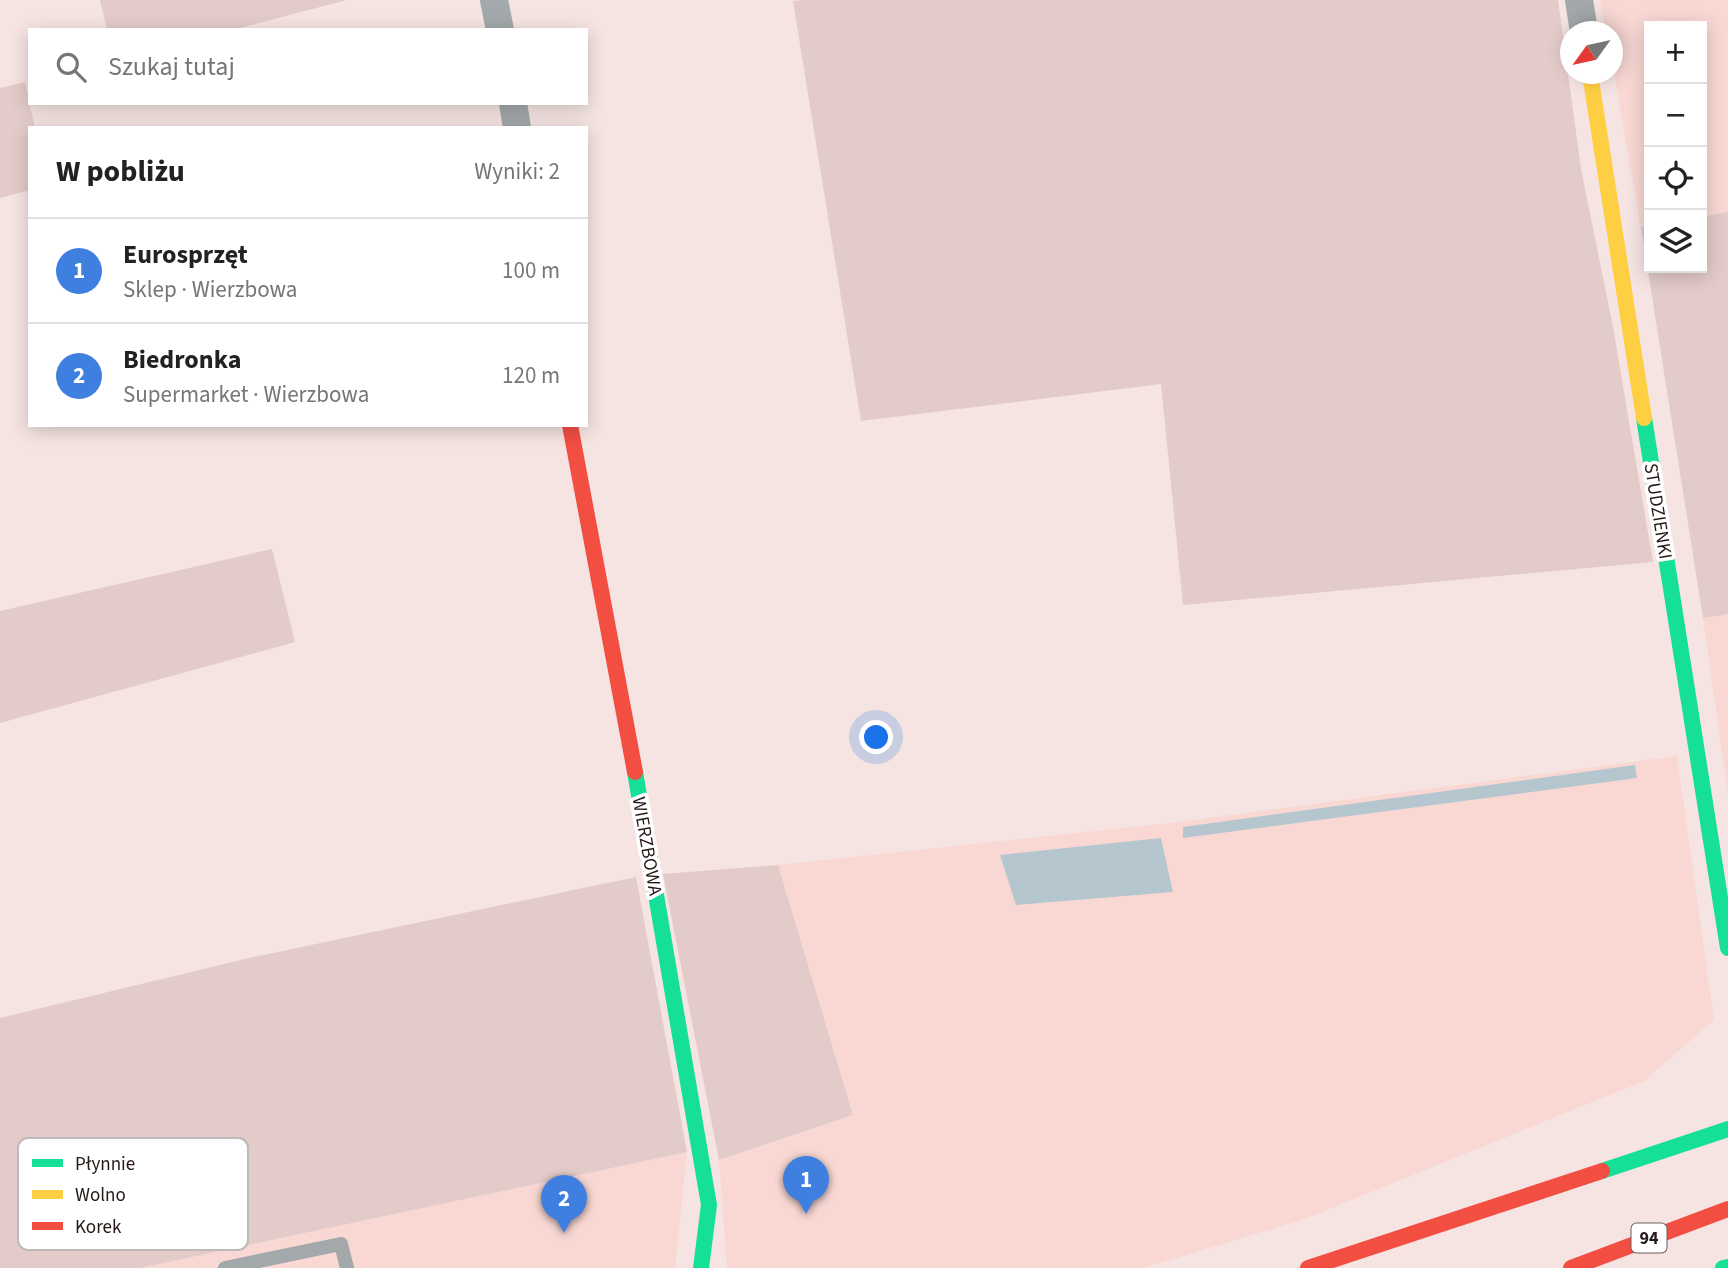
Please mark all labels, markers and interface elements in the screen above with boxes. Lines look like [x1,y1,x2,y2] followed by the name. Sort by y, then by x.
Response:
[1560,21,1623,84] north arrow
[1644,21,1707,273] map controls
[1644,21,1707,84] button: +
[28,28,588,105] search box
[52,48,90,86] icon: search
[108,48,235,85] text: Szukaj tutaj
[1644,84,1707,147] button: −
[1644,147,1707,210] button: locate
[56,150,185,193] text: W pobliżu
[474,155,560,188] text: Wyniki: 2
[1644,210,1707,273] button: layers
[123,236,248,273] text: Eurosprzęt
[73,254,85,287] text: 1
[502,254,560,287] text: 100 m
[123,273,297,306] text: Sklep · Wierzbowa
[123,341,241,378] text: Biedronka
[73,359,85,392] text: 2
[502,359,560,392] text: 120 m
[123,378,369,411] text: Supermarket · Wierzbowa
[1637,461,1678,561] street label: STUDZIENKI
[859,720,893,754] your location
[625,795,669,898] street label: WIERZBOWA
[18,1138,248,1250] legend
[75,1151,135,1178] text: Płynnie
[783,1156,829,1214] pin: 1
[541,1175,587,1233] pin: 2
[75,1182,126,1209] text: Wolno
[75,1214,122,1241] text: Korek
[1632,1224,1666,1252] road number: 94

